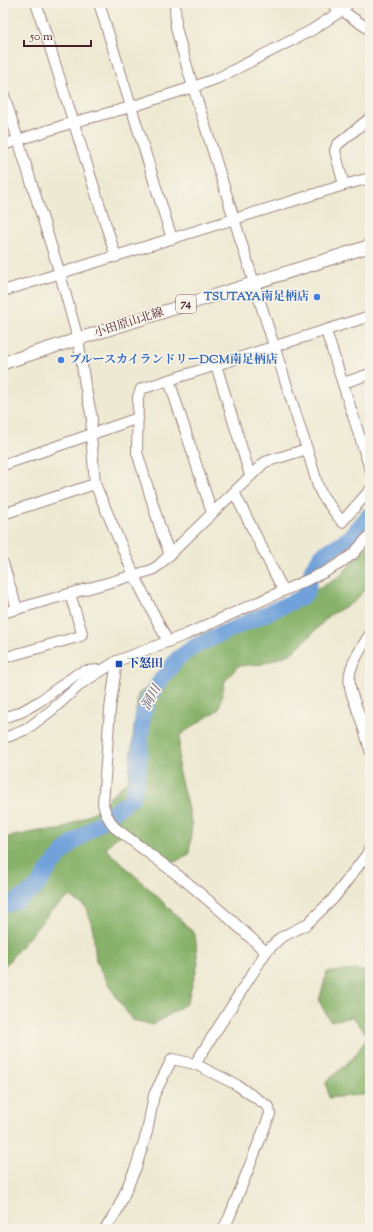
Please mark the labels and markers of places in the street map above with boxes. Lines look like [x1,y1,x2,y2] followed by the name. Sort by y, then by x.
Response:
[203,288,309,306] place label: TSUTAYA南足柄店
[312,292,322,302] marker: TSUTAYA南足柄店
[69,351,278,369] place label: ブルースカイランドリーDCM南足柄店
[56,355,66,365] marker: ブルースカイランドリーDCM南足柄店
[127,655,163,673] place label: 下怒田
[114,659,124,669] marker: 下怒田

